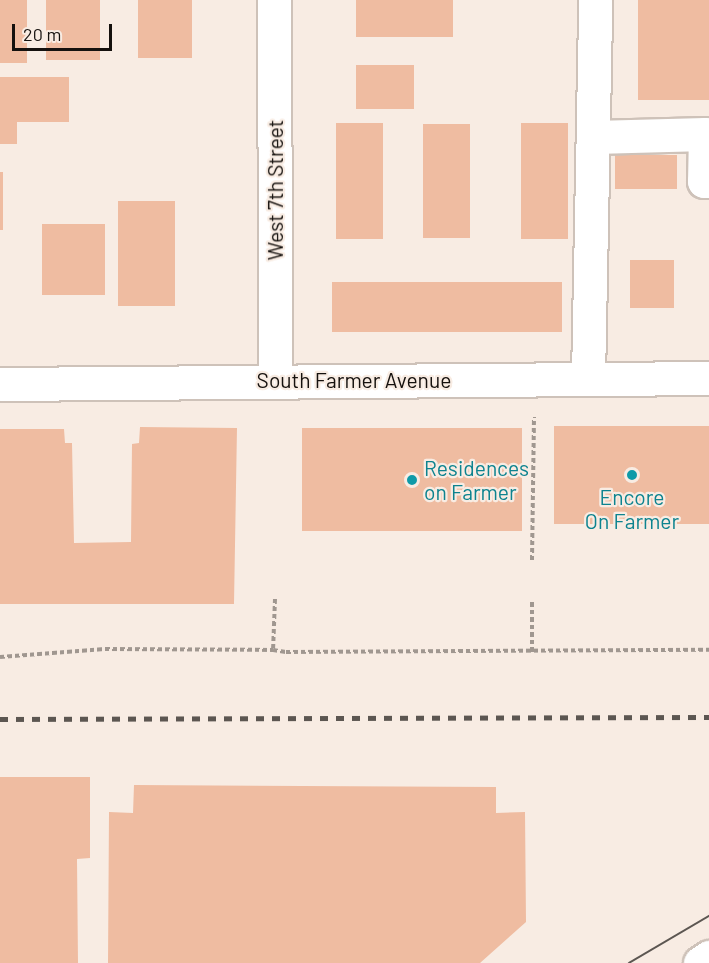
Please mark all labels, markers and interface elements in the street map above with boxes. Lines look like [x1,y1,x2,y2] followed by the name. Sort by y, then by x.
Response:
[15,12,116,50] scale bar
[23,23,61,45] text: 20 m
[262,120,288,260] street label: West 7th Street
[257,367,451,393] street label: South Farmer Avenue
[424,455,529,505] place label: Residences on Farmer
[625,468,639,482] marker: Encore On Farmer
[405,473,419,487] marker: Residences on Farmer
[585,484,679,534] place label: Encore On Farmer

